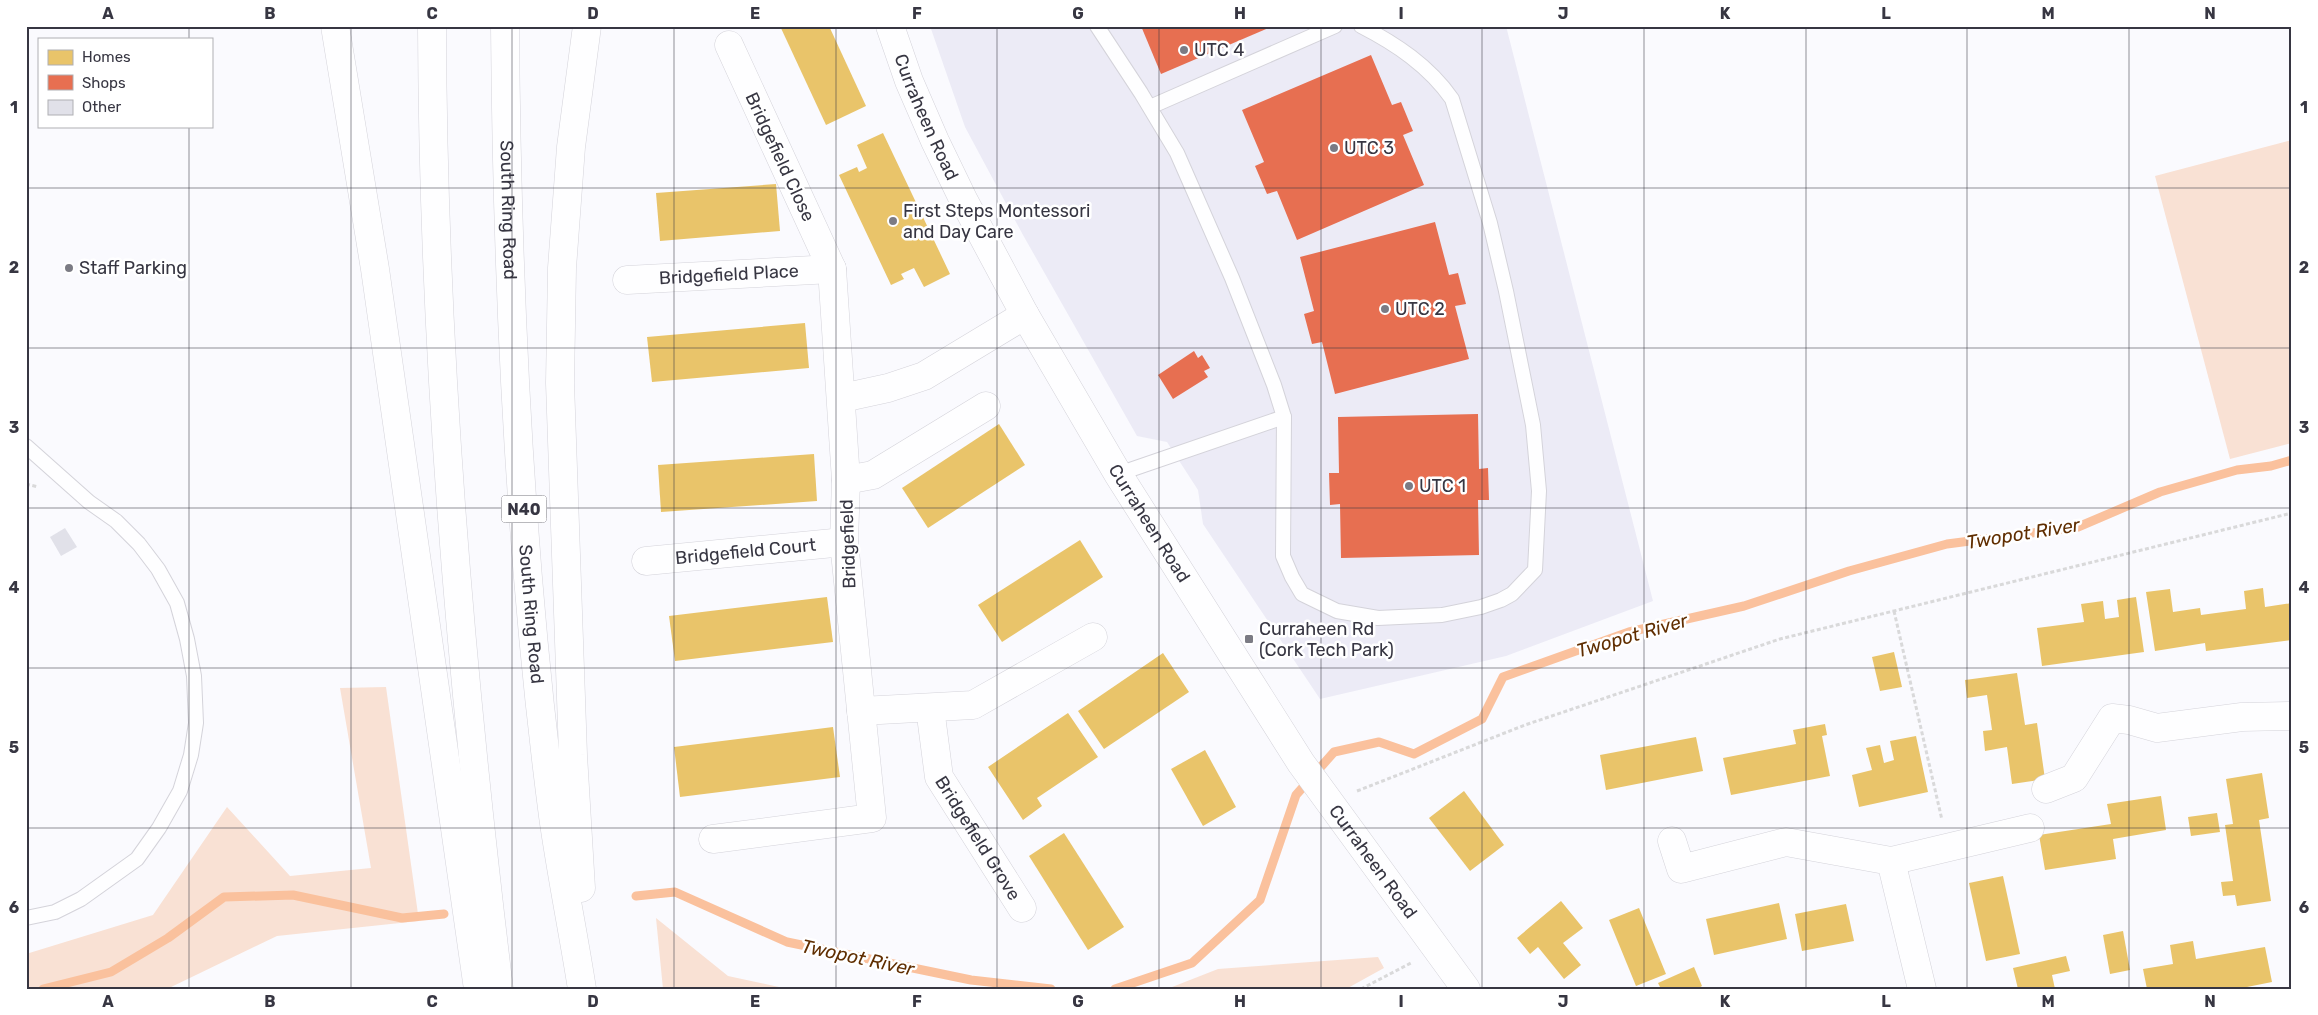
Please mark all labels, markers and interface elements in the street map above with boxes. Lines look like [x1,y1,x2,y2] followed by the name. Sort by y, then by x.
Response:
[102,4,114,23] text: A
[264,4,276,23] text: B
[426,4,438,23] text: C
[587,4,599,23] text: D
[750,4,760,23] text: E
[912,4,922,23] text: F
[1072,4,1084,23] text: G
[1234,4,1246,23] text: H
[1398,4,1404,23] text: I
[1558,4,1568,23] text: J
[1720,4,1731,23] text: K
[1881,4,1891,23] text: L
[2041,4,2055,23] text: M
[2204,4,2216,23] text: N
[38,38,212,128] legend
[1194,39,1244,61] place label: UTC 4
[1178,44,1190,56] marker: UTC 4
[82,48,131,66] text: Homes
[889,51,963,184] street label: Curraheen Road
[82,74,126,92] text: Shops
[740,89,820,225] street label: Bridgefield Close
[10,98,18,117] text: 1
[82,98,122,116] text: Other
[2300,98,2308,117] text: 1
[1344,137,1394,159] place label: UTC 3
[496,140,521,280] street label: South Ring Road
[1328,142,1340,154] marker: UTC 3
[903,200,1090,243] place label: First Steps Montessori and Day Care
[887,215,899,227] marker: First Steps Montessori and Day Care
[79,257,187,279] place label: Staff Parking
[9,258,19,277] text: 2
[2299,258,2309,277] text: 2
[658,260,799,289] street label: Bridgefield Place
[63,262,75,274] marker: Staff Parking
[1395,298,1445,320] place label: UTC 2
[1379,303,1391,315] marker: UTC 2
[9,418,19,437] text: 3
[2299,418,2309,437] text: 3
[1104,460,1195,586] street label: Curraheen Road
[1419,475,1466,497] place label: UTC 1
[1403,480,1415,492] marker: UTC 1
[502,496,546,522] road number: N40
[835,499,861,589] street label: Bridgefield
[1965,513,2082,554] water label: Twopot River
[674,534,817,569] street label: Bridgefield Court
[514,544,549,685] street label: South Ring Road
[9,578,20,597] text: 4
[2299,578,2310,597] text: 4
[1574,608,1691,662] water label: Twopot River
[1259,618,1394,661] place label: Curraheen Rd (Cork Tech Park)
[1243,633,1255,645] marker: Curraheen Rd (Cork Tech Park)
[9,738,19,757] text: 5
[2299,738,2309,757] text: 5
[930,772,1025,904] street label: Bridgefield Grove
[1324,800,1422,923] street label: Curraheen Road
[9,898,19,917] text: 6
[2299,898,2309,917] text: 6
[799,934,917,981] water label: Twopot River
[102,992,114,1011] text: A
[264,992,276,1011] text: B
[426,992,438,1011] text: C
[587,992,599,1011] text: D
[750,992,760,1011] text: E
[912,992,922,1011] text: F
[1072,992,1084,1011] text: G
[1234,992,1246,1011] text: H
[1398,992,1404,1011] text: I
[1558,992,1568,1011] text: J
[1720,992,1731,1011] text: K
[1881,992,1891,1011] text: L
[2041,992,2055,1011] text: M
[2204,992,2216,1011] text: N

